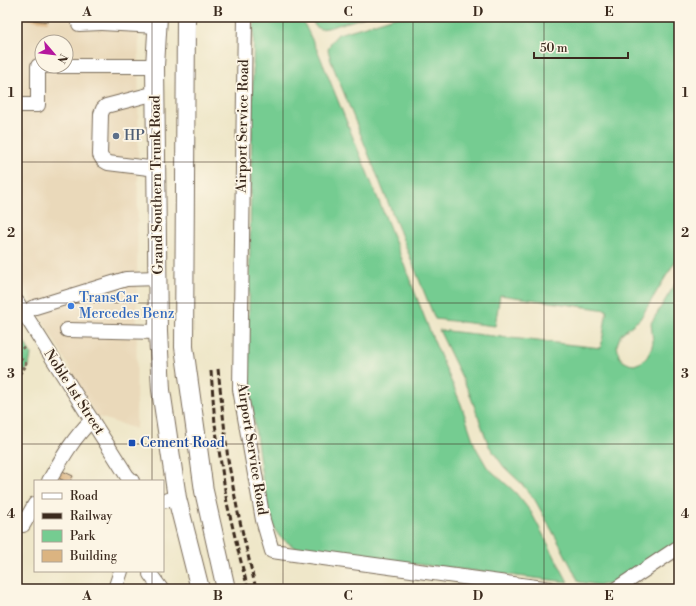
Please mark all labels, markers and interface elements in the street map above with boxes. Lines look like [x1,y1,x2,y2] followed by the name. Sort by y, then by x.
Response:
[81,4,92,20] text: A
[213,4,223,20] text: B
[343,4,353,20] text: C
[473,4,483,20] text: D
[604,4,614,20] text: E
[34,34,74,74] north arrow
[534,34,628,60] scale bar
[540,41,568,56] text: 50 m
[54,51,70,66] text: N
[233,59,253,194] street label: Airport Service Road
[8,85,15,101] text: 1
[682,85,689,101] text: 1
[146,95,168,275] street label: Grand Southern Trunk Road
[124,127,145,145] place label: HP
[111,131,121,141] marker: HP
[7,225,15,241] text: 2
[681,225,689,241] text: 2
[79,289,175,323] place label: TransCar Mercedes Benz
[66,301,76,311] marker: TransCar Mercedes Benz
[40,346,108,438] street label: Noble 1st Street
[7,366,15,382] text: 3
[681,366,689,382] text: 3
[232,381,271,516] street label: Airport Service Road
[140,434,225,452] place label: Cement Road
[127,438,137,448] marker: Cement Road
[34,480,164,572] legend
[70,489,98,504] text: Road
[7,506,16,522] text: 4
[681,506,690,522] text: 4
[70,509,112,524] text: Railway
[70,529,96,544] text: Park
[69,549,118,564] text: Building
[81,588,92,604] text: A
[213,588,223,604] text: B
[343,588,353,604] text: C
[473,588,483,604] text: D
[604,588,614,604] text: E

